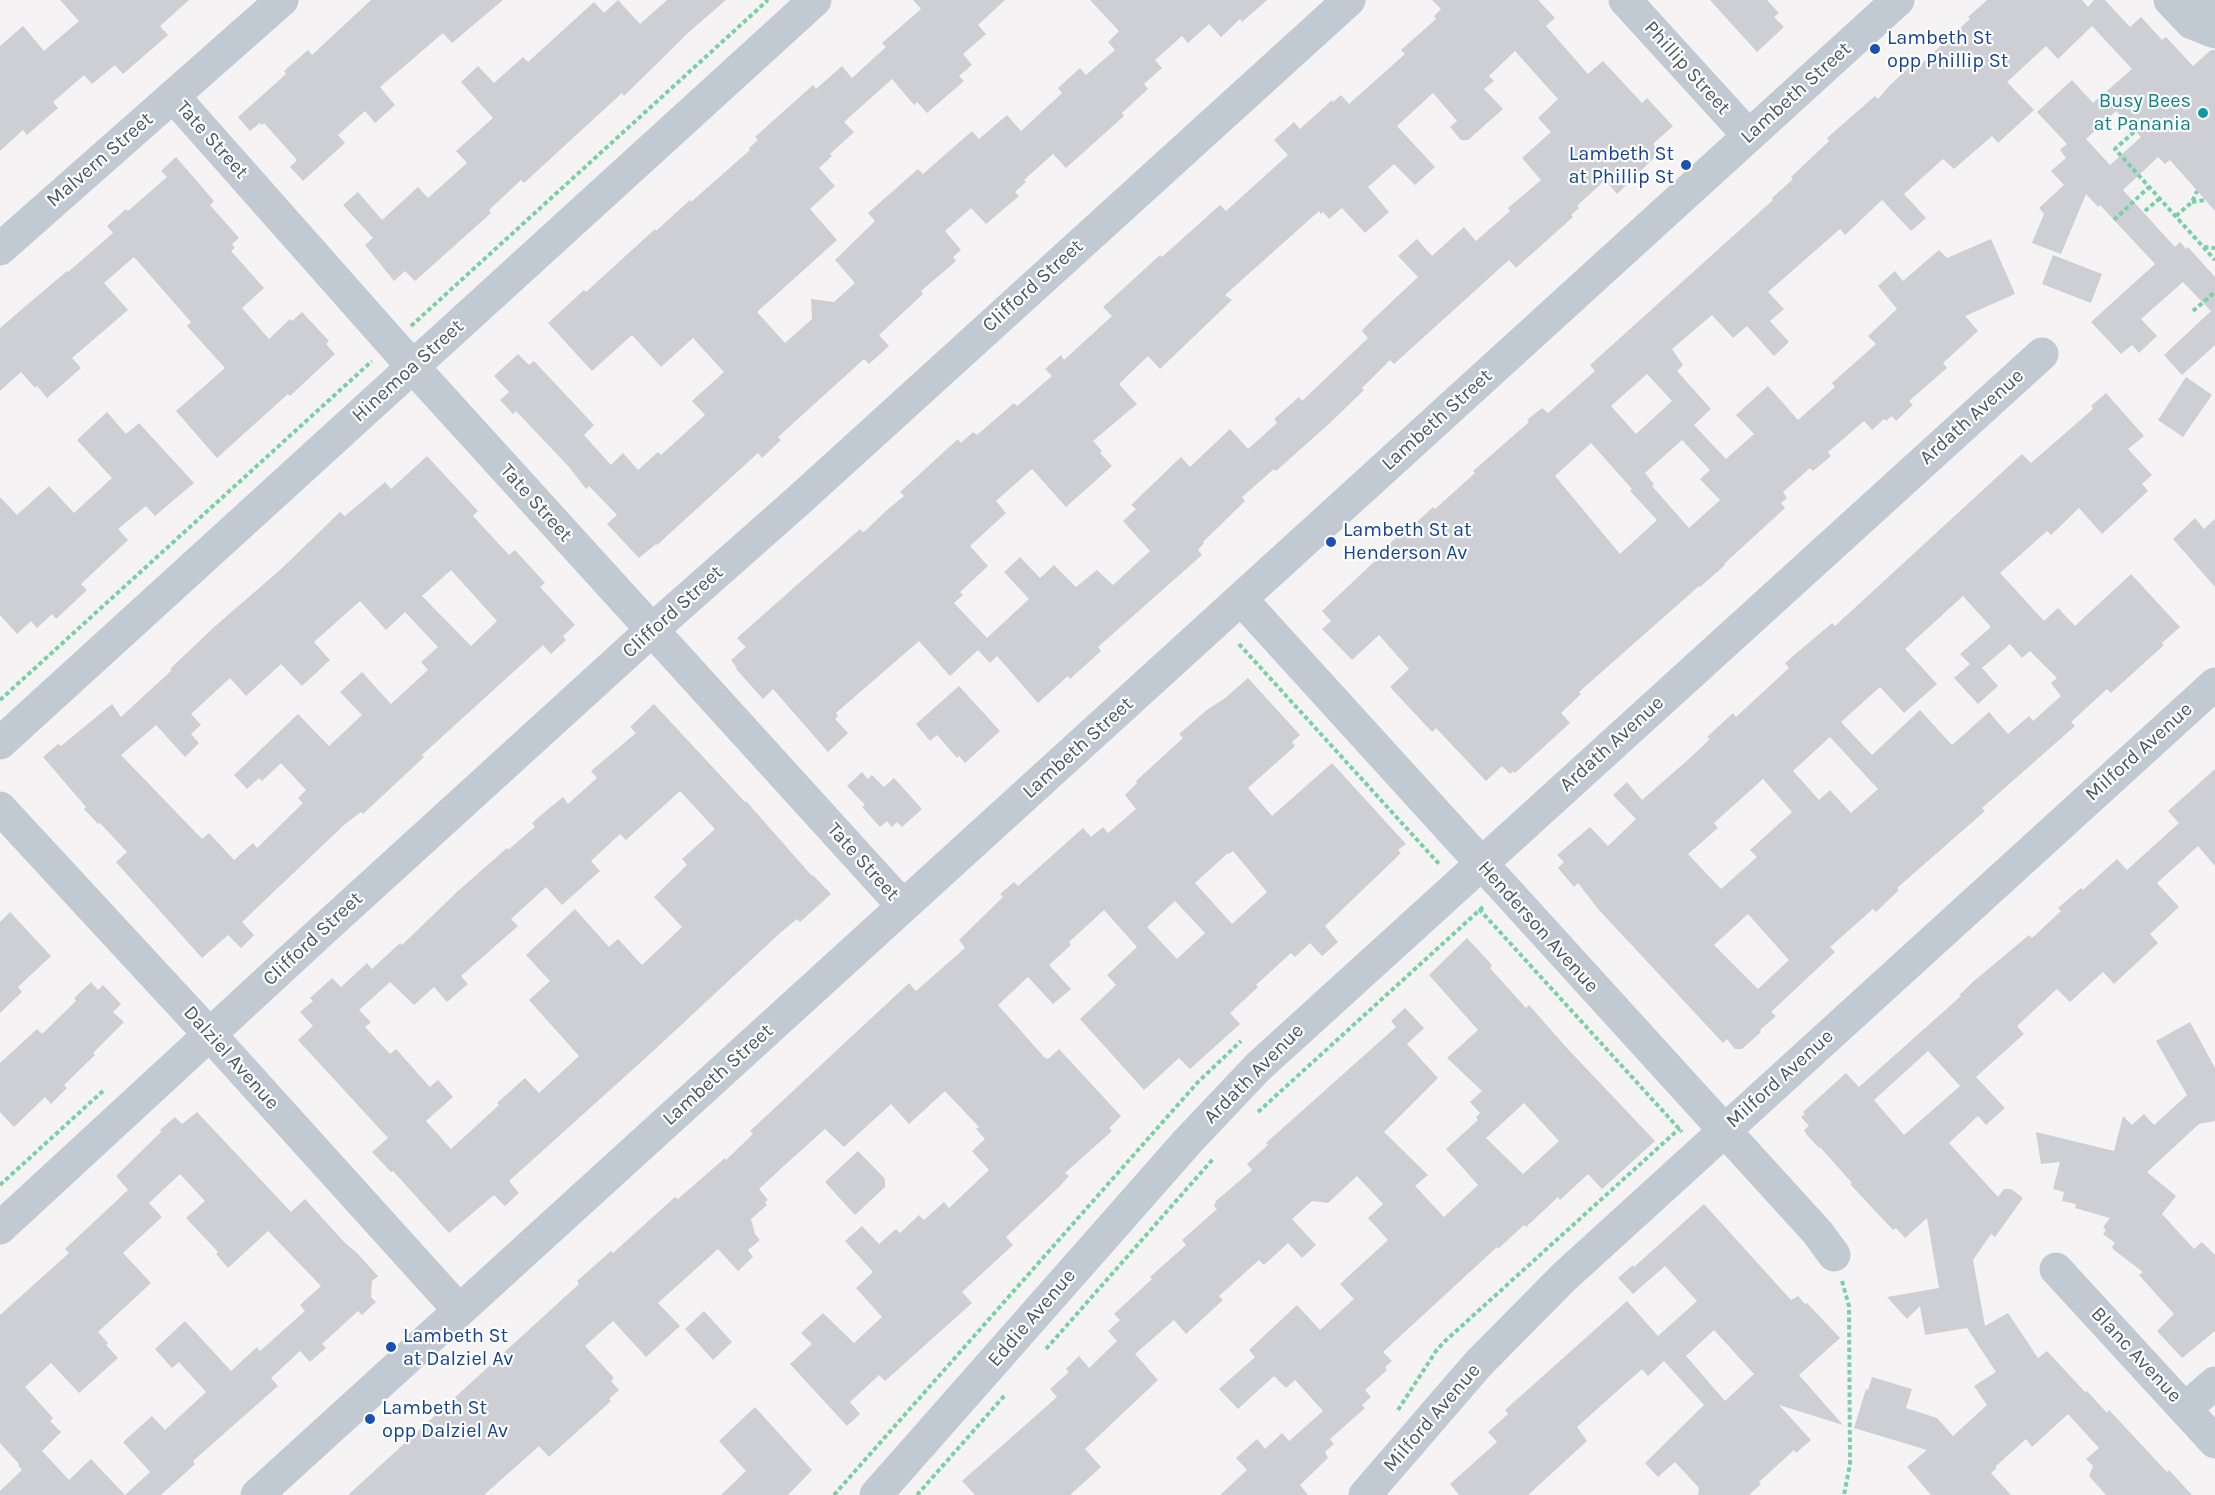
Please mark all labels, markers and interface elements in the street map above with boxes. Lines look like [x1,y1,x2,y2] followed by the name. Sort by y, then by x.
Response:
[1639,16,1735,120] street label: Phillip Street
[1887,26,2008,73] place label: Lambeth St opp Phillip St
[1736,37,1856,149] street label: Lambeth Street
[1868,42,1882,56] marker: Lambeth St opp Phillip St
[2094,89,2191,136] place label: Busy Bees at Panania
[171,96,253,184] street label: Tate Street
[2196,106,2210,120] marker: Busy Bees at Panania
[42,107,158,213] street label: Malvern Street
[1568,142,1674,189] place label: Lambeth St at Phillip St
[1679,158,1693,172] marker: Lambeth St at Phillip St
[978,235,1088,337] street label: Clifford Street
[347,315,469,427] street label: Hinemoa Street
[1377,364,1497,476] street label: Lambeth Street
[1915,364,2029,470] street label: Ardath Avenue
[495,459,577,547] street label: Tate Street
[1343,518,1471,565] place label: Lambeth St at Henderson Av
[1324,535,1338,549] marker: Lambeth St at Henderson Av
[618,561,728,663] street label: Clifford Street
[1555,691,1669,797] street label: Ardath Avenue
[1018,692,1138,804] street label: Lambeth Street
[2080,698,2198,806] street label: Milford Avenue
[822,818,904,906] street label: Tate Street
[1472,856,1604,998] street label: Henderson Avenue
[258,887,368,991] street label: Clifford Street
[178,1001,284,1115] street label: Dalziel Avenue
[658,1019,778,1131] street label: Lambeth Street
[1199,1019,1309,1129] street label: Ardath Avenue
[1721,1025,1839,1133] street label: Milford Avenue
[983,1264,1081,1372] street label: Eddie Avenue
[2086,1302,2186,1408] street label: Blanc Avenue
[403,1324,513,1371] place label: Lambeth St at Dalziel Av
[384,1340,398,1354] marker: Lambeth St at Dalziel Av
[1378,1359,1486,1477] street label: Milford Avenue
[382,1396,508,1443] place label: Lambeth St opp Dalziel Av
[363,1412,377,1426] marker: Lambeth St opp Dalziel Av

